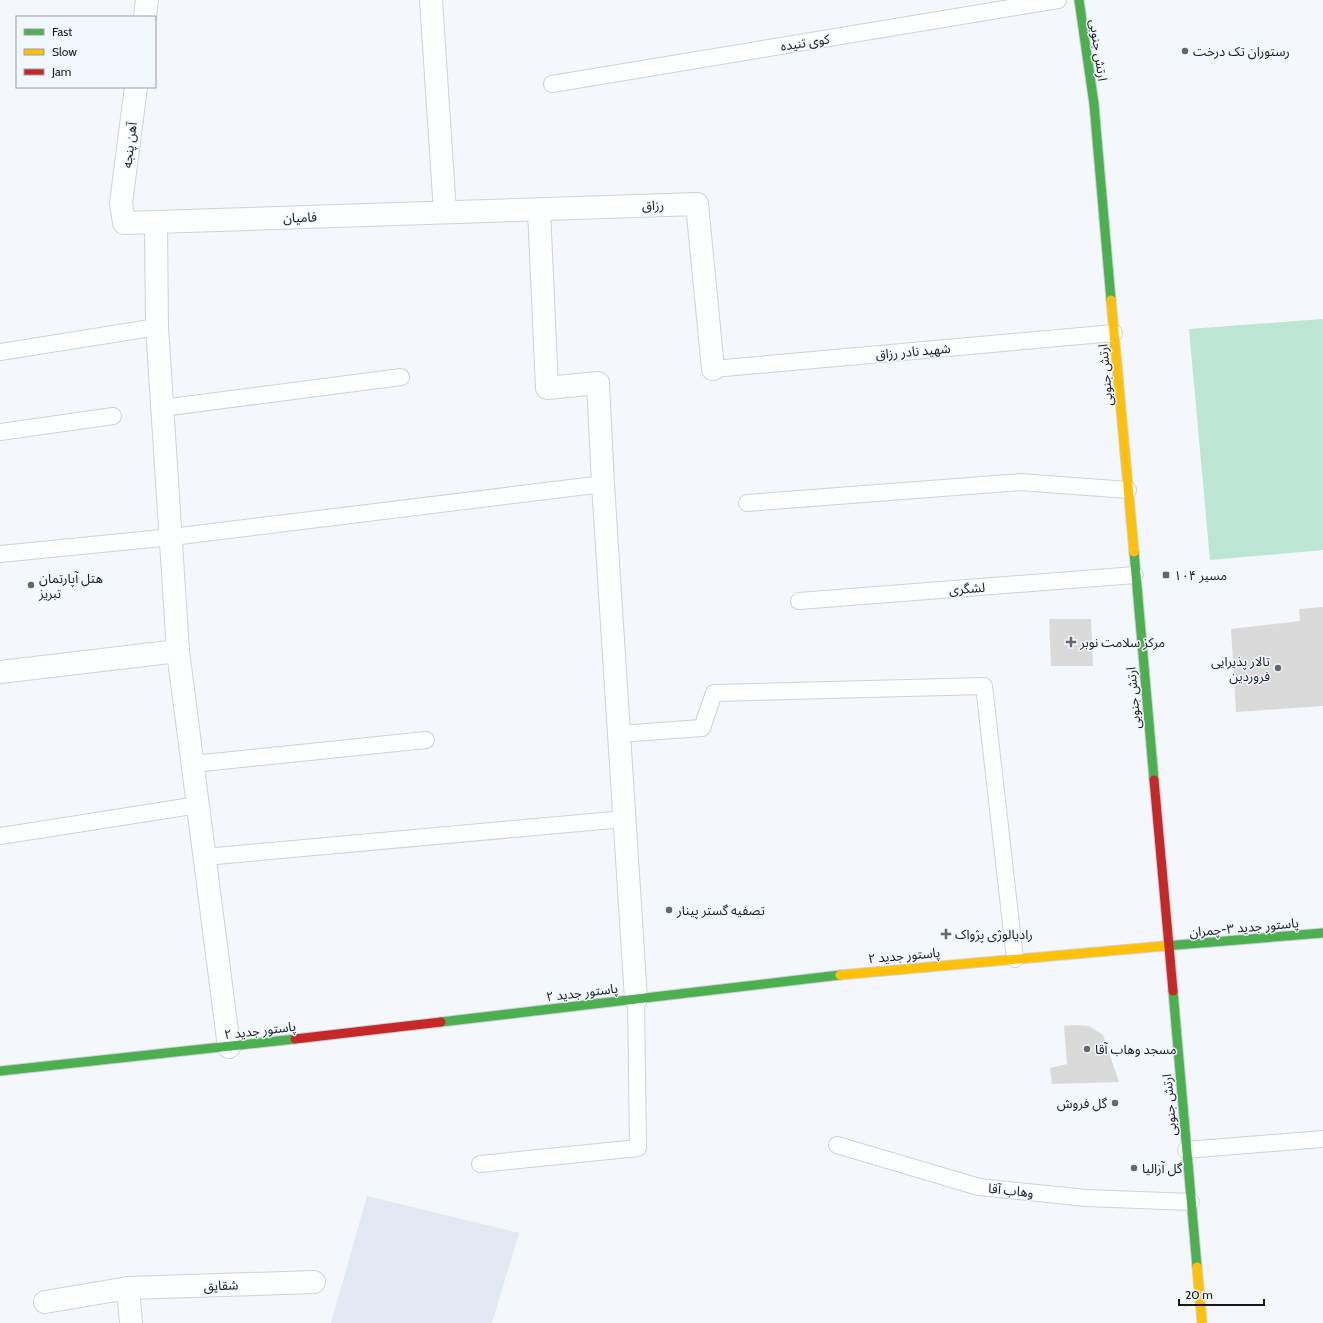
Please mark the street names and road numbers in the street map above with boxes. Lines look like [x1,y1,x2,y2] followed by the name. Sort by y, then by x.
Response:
[1086,18,1111,82] street label: ارتش جنوبی
[779,30,832,55] street label: کوی تنیده
[118,120,142,169] street label: آهن پنجه
[642,197,664,213] street label: رزاق
[283,208,317,227] street label: فامیان
[875,340,951,363] street label: شهید نادر رزاق
[1094,343,1117,407] street label: ارتش جنوبی
[948,579,986,598] street label: لشگری
[1122,666,1145,730] street label: ارتش جنوبی
[1189,914,1300,942] street label: پاستور جدید ۳-چمران
[867,944,941,968] street label: پاستور جدید ۲
[545,980,619,1006] street label: پاستور جدید ۲
[223,1018,297,1044] street label: پاستور جدید ۲
[1158,1073,1181,1137] street label: ارتش جنوبی
[987,1180,1035,1201] street label: وهاب آقا
[203,1276,239,1295] street label: شقایق

